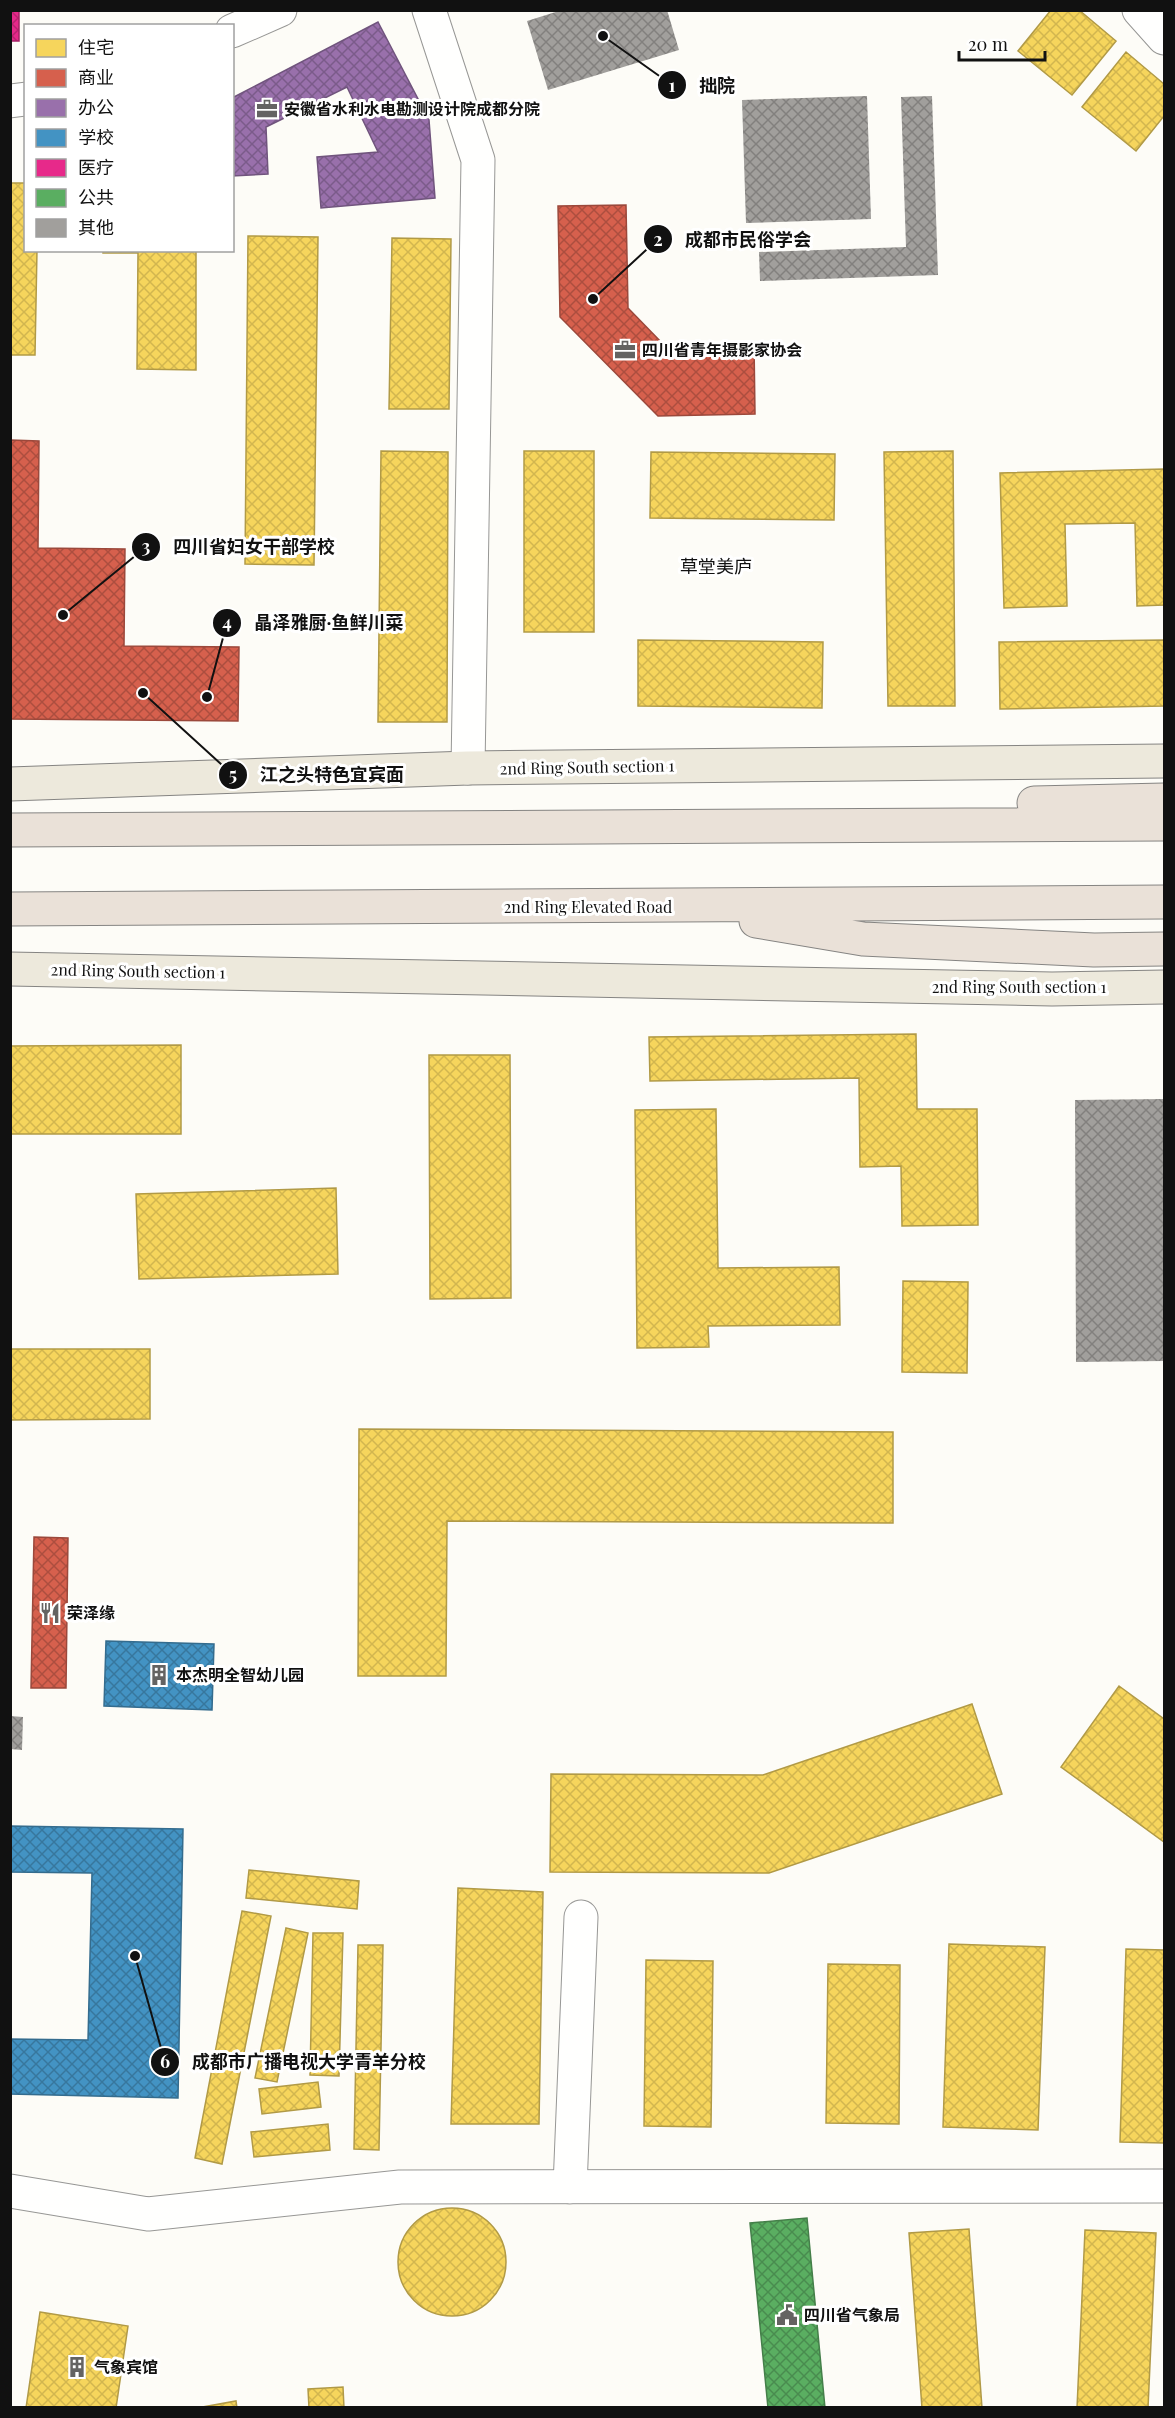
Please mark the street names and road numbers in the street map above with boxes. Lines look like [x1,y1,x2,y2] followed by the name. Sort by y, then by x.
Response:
[499,754,675,779] street label: 2nd Ring South section 1
[504,896,672,917] street label: 2nd Ring Elevated Road
[50,958,226,983] street label: 2nd Ring South section 1
[932,976,1106,997] street label: 2nd Ring South section 1

